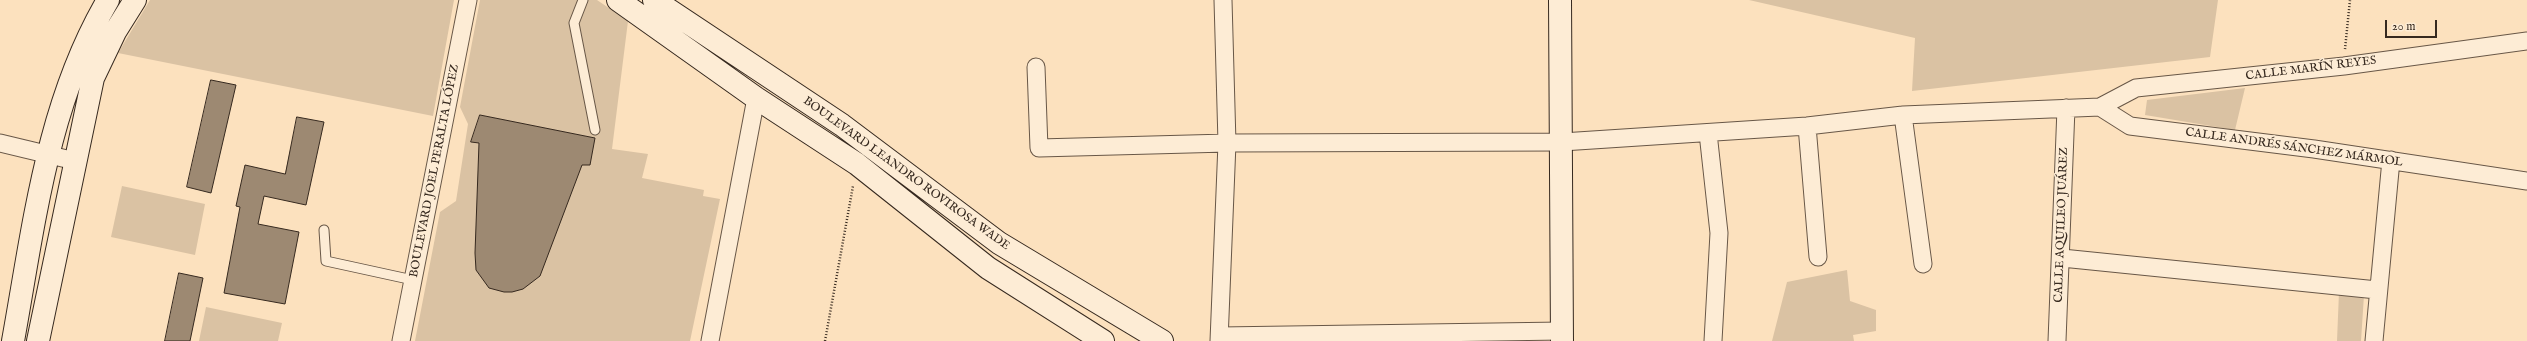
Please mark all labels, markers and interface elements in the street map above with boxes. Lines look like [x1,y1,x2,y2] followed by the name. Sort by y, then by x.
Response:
[2387,12,2439,38] scale bar
[2392,19,2415,34] text: 20 m
[2245,54,2377,84] street label: CALLE MARÍN REYES
[407,63,463,279] street label: BOULEVARD JOEL PERALTA LÓPEZ
[800,94,1012,254] street label: BOULEVARD LEANDRO ROVIROSA WADE
[2184,126,2404,170] street label: CALLE ANDRÉS SÁNCHEZ MÁRMOL
[2052,147,2072,303] street label: CALLE AQUILEO JUÁREZ

